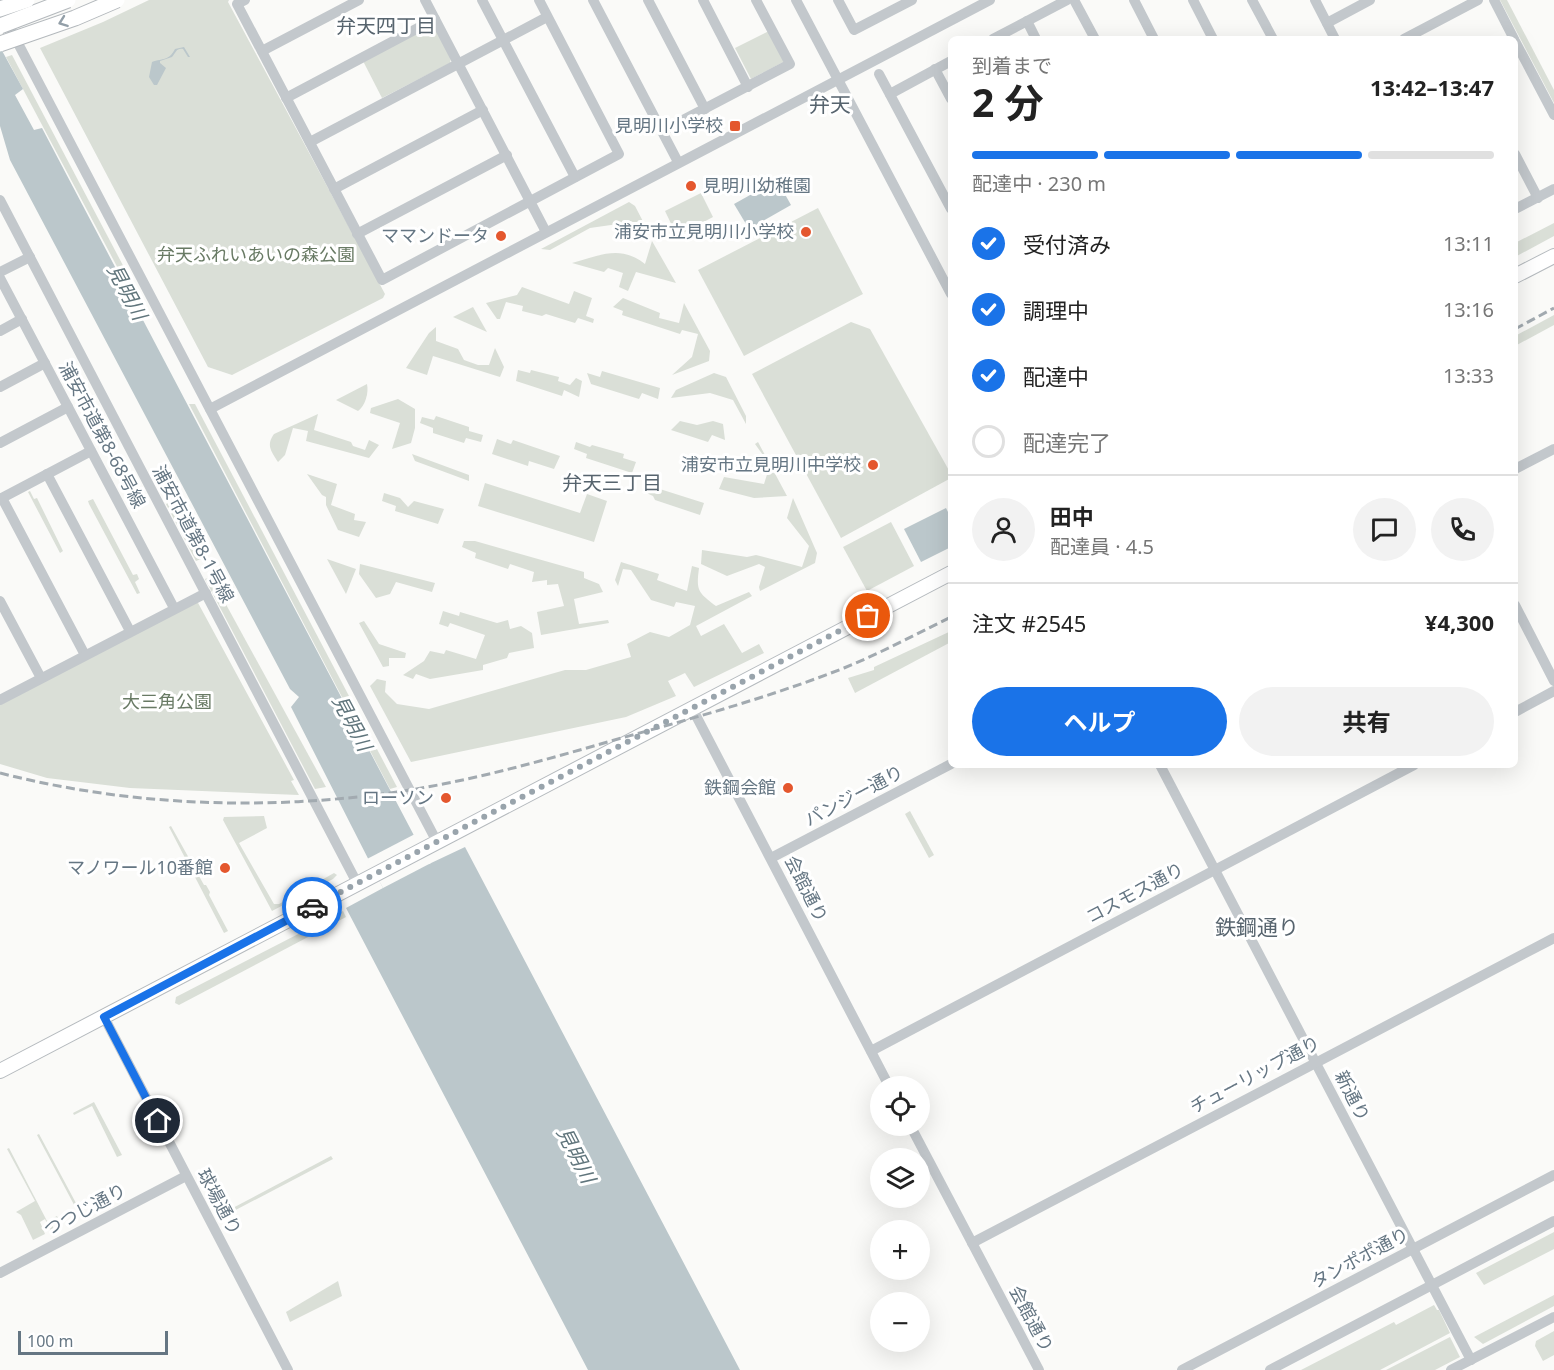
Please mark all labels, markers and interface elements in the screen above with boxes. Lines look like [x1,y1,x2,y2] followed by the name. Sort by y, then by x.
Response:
[336,12,436,39] district label: 弁天四丁目
[58,15,69,28] one-way arrow
[972,52,1052,79] text: 到着まで
[1370,72,1494,102] text: 13:42–13:47
[972,75,1043,128] text: 2 分
[809,90,851,118] district label: 弁天
[615,113,723,137] place label: 見明川小学校
[728,119,742,133] marker: 見明川小学校
[972,170,1106,197] text: 配達中 · 230 m
[703,173,811,197] place label: 見明川幼稚園
[684,179,698,193] marker: 見明川幼稚園
[614,219,794,243] place label: 浦安市立見明川小学校
[381,223,489,247] place label: ママンドータ
[799,225,813,239] marker: 浦安市立見明川小学校
[972,227,1005,260] icon: check
[494,229,508,243] marker: ママンドータ
[1023,229,1111,259] text: 受付済み
[1443,230,1494,257] text: 13:11
[157,242,355,266] park label: 弁天ふれいあいの森公園
[101,259,154,326] water label: 見明川
[972,293,1005,326] icon: check
[1023,295,1089,325] text: 調理中
[1443,296,1494,323] text: 13:16
[54,357,152,512] street label: 浦安市道第8-68号線
[972,359,1005,392] icon: check
[1023,361,1089,391] text: 配達中
[1443,362,1494,389] text: 13:33
[1023,427,1111,457] text: 配達完了
[681,452,861,476] place label: 浦安市立見明川中学校
[866,458,880,472] marker: 浦安市立見明川中学校
[148,461,240,606] street label: 浦安市道第8-1号線
[562,469,662,496] district label: 弁天三丁目
[972,498,1035,561] button: person
[1353,498,1416,561] button: chat
[1431,498,1494,561] button: phone
[1050,501,1094,531] text: 田中
[1050,533,1154,560] text: 配達員 · 4.5
[842,590,893,641] pin
[851,599,884,632] icon: bag
[1425,607,1494,637] text: ¥4,300
[972,608,1086,638] text: 注文 #2545
[972,687,1227,756] button: ヘルプ
[1239,687,1494,756] button: 共有
[122,689,212,713] park label: 大三角公園
[326,690,379,757] water label: 見明川
[800,759,907,831] street label: パンジー通り
[704,775,776,799] place label: 鉄鋼会館
[781,781,795,795] marker: 鉄鋼会館
[362,785,434,809] place label: ローソン
[439,791,453,805] marker: ローソン
[780,851,834,926] street label: 会館通り
[67,855,213,879] place label: マノワール10番館
[1081,856,1188,928] street label: コスモス通り
[218,861,232,875] marker: マノワール10番館
[282,877,342,937] courier
[296,891,329,924] icon: car
[1215,913,1299,941] district label: 鉄鋼通り
[1185,1030,1324,1119] street label: チューリップ通り
[1330,1066,1376,1125] street label: 新通り
[870,1076,930,1352] map controls
[870,1076,930,1136] button: locate
[132,1095,183,1146] pin
[141,1104,174,1137] icon: home
[551,1122,603,1189] water label: 見明川
[870,1148,930,1208] button: layers
[192,1164,247,1239] street label: 球場通り
[39,1177,130,1241] street label: つつじ通り
[870,1220,930,1280] button: +
[1306,1221,1413,1293] street label: タンポポ通り
[1004,1281,1059,1356] street label: 会館通り
[870,1292,930,1352] button: −
[18,1328,168,1356] scale bar
[27,1330,74,1352] text: 100 m

